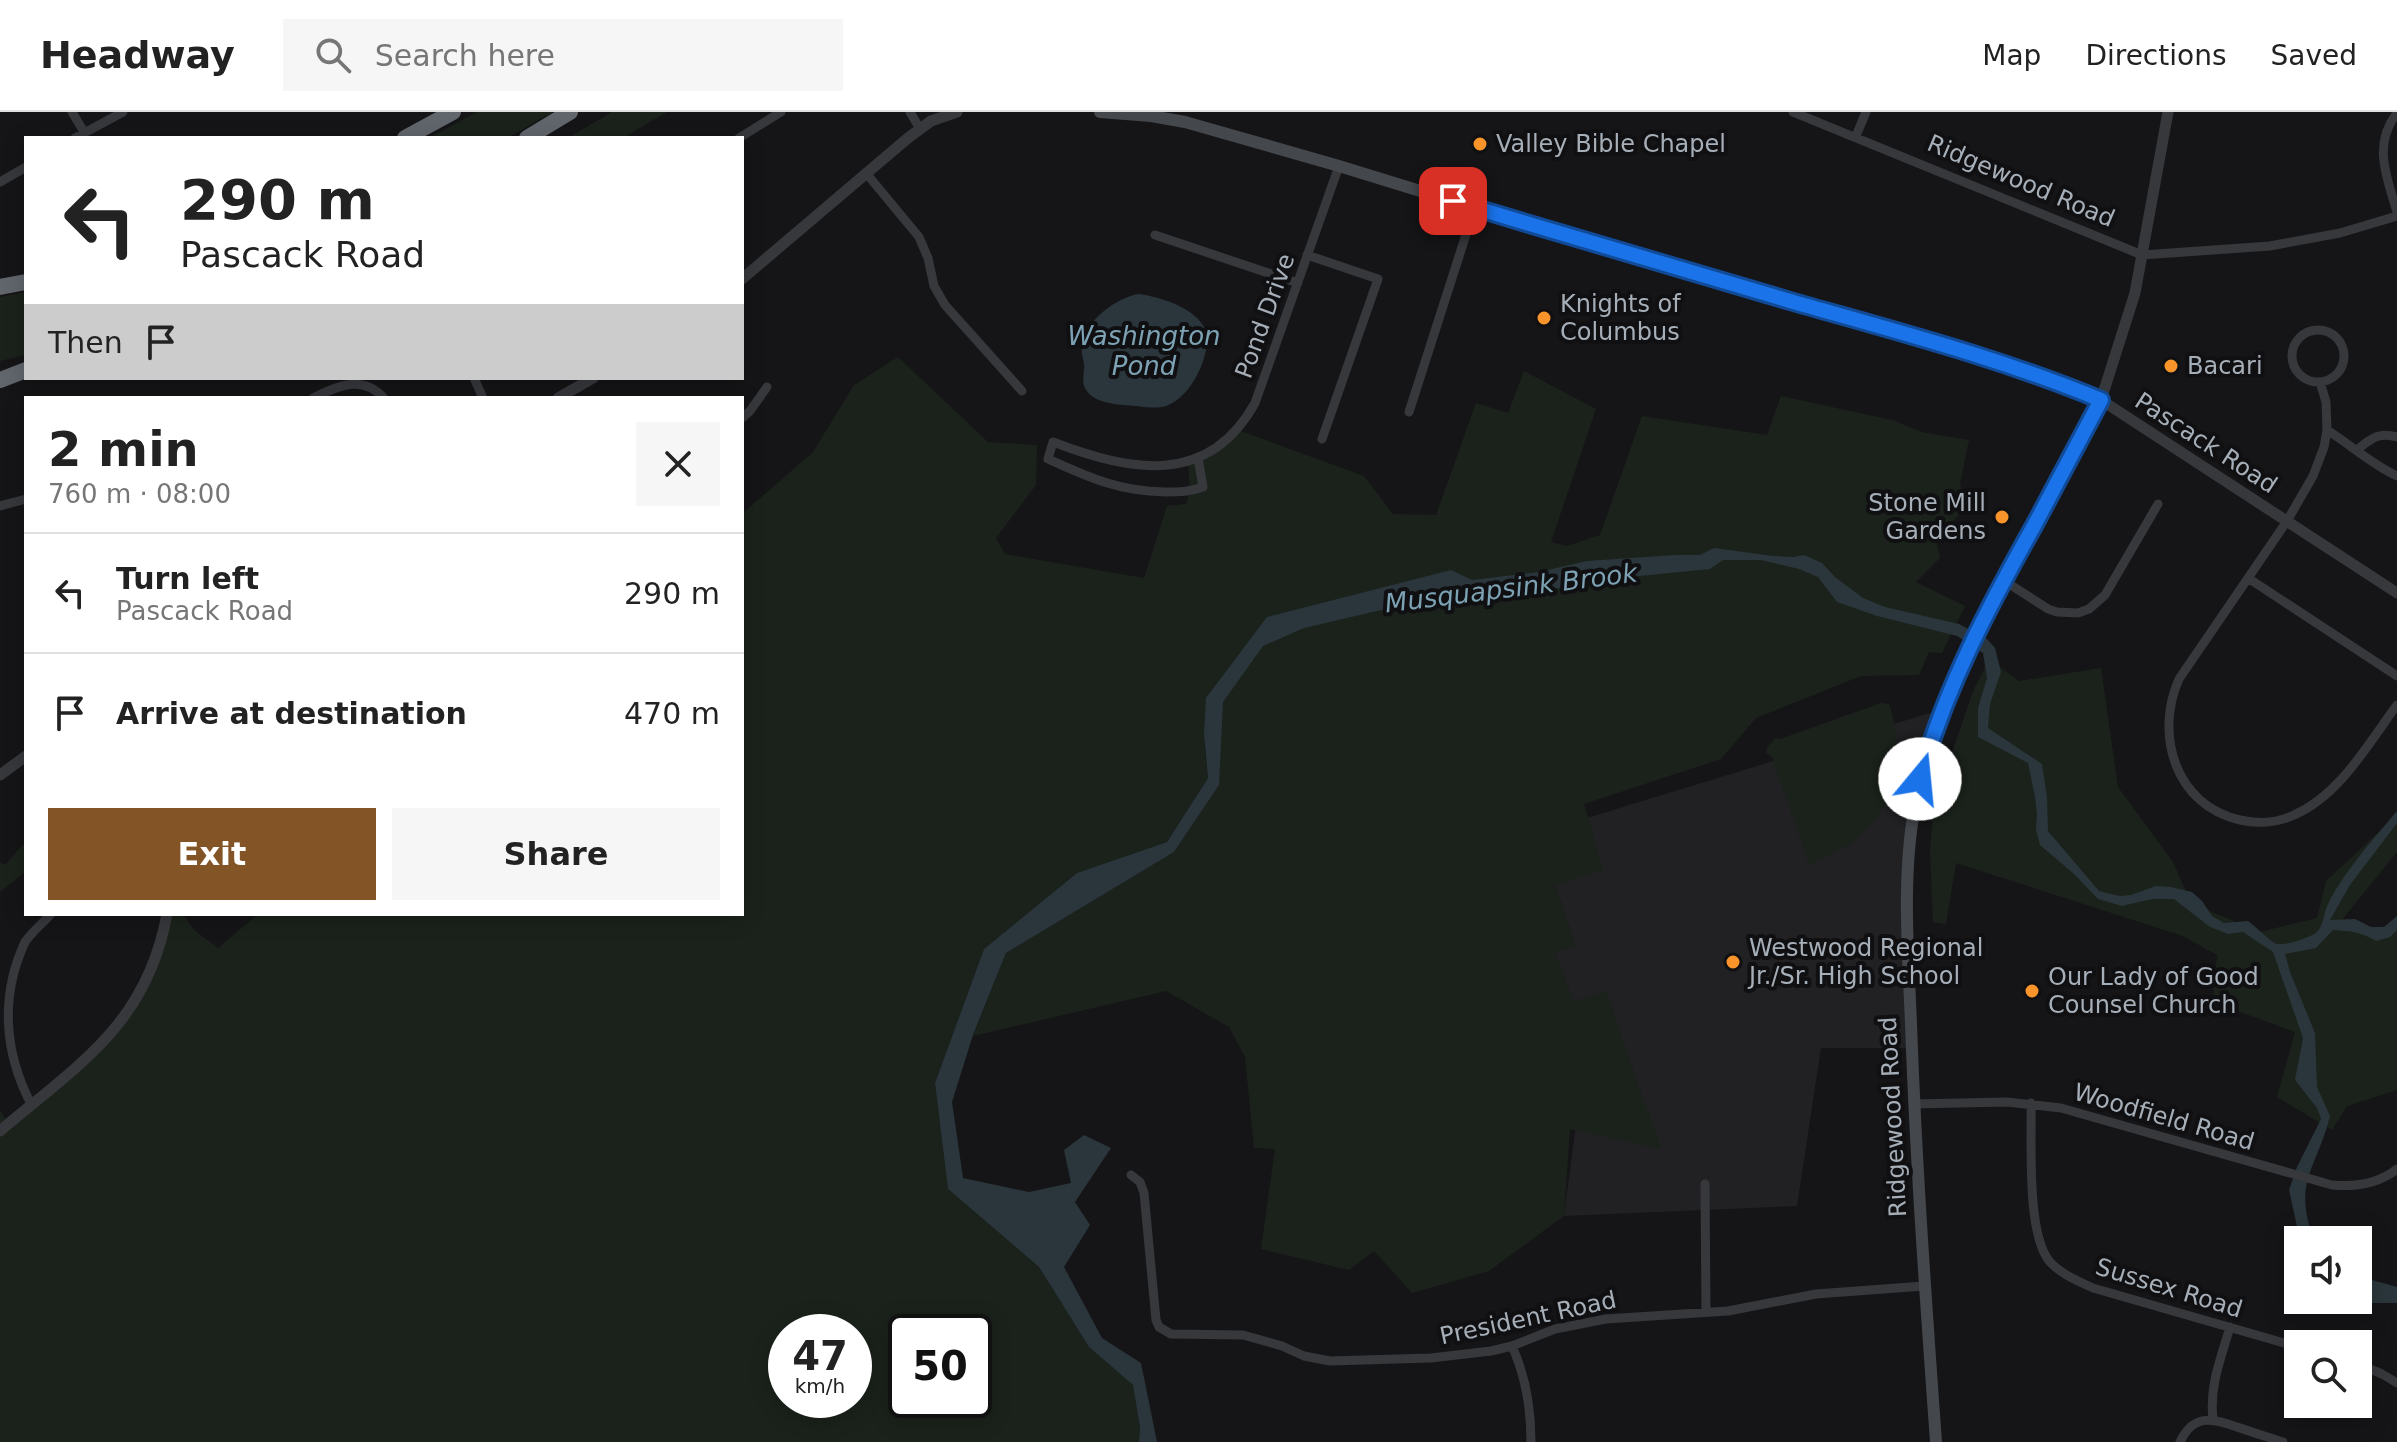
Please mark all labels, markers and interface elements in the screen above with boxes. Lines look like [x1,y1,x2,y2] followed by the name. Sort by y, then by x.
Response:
[283,19,843,91] search box
[40,33,235,77] text: Headway
[311,33,355,77] icon: search
[375,38,555,73] text: Search here
[1982,39,2041,72] text: Map
[2085,39,2226,72] text: Directions
[2270,39,2357,72] text: Saved
[1923,129,2119,233] street label: Ridgewood Road
[1496,130,1726,158] place label: Valley Bible Chapel
[1471,135,1489,153] marker: Valley Bible Chapel
[180,167,375,232] text: 290 m
[1419,167,1487,235] pin
[48,168,152,272] icon: left
[1431,179,1475,223] icon: arrive
[180,234,425,275] text: Pascack Road
[1230,250,1300,382] street label: Pond Drive
[1560,290,1681,346] place label: Knights of Columbus
[1535,309,1553,327] marker: Knights of Columbus
[139,320,183,364] icon: arrive
[1067,321,1221,381] water label: Washington Pond
[48,325,123,360] text: Then
[2187,352,2263,380] place label: Bacari
[2162,357,2180,375] marker: Bacari
[2130,387,2282,499] street label: Pascack Road
[48,421,199,477] text: 2 min
[636,422,720,506] button: close
[48,479,231,509] text: 760 m · 08:00
[1868,489,1986,545] place label: Stone Mill Gardens
[1993,508,2011,526] marker: Stone Mill Gardens
[1383,558,1640,618] water label: Musquapsink Brook
[116,561,259,596] text: Turn left
[48,571,92,615] icon: left
[624,576,720,611] text: 290 m
[116,596,293,626] text: Pascack Road
[48,691,92,735] icon: arrive
[116,696,467,731] text: Arrive at destination
[624,696,720,731] text: 470 m
[1878,737,1962,821] position arrow
[48,808,376,900] button: Exit
[392,808,720,900] button: Share
[1747,934,1983,990] place label: Westwood Regional Jr./Sr. High School
[1724,953,1742,971] marker: Westwood Regional Jr./Sr. High School
[2048,963,2259,1019] place label: Our Lady of Good Counsel Church
[2023,982,2041,1000] marker: Our Lady of Good Counsel Church
[1874,1016,1912,1218] street label: Ridgewood Road
[2070,1078,2258,1156] street label: Woodfield Road
[2284,1226,2372,1418] map controls
[2284,1226,2372,1314] button: sound
[2092,1252,2246,1324] street label: Sussex Road
[1437,1286,1619,1350] street label: President Road
[888,1314,992,1418] speed limit sign: 50
[2284,1330,2372,1418] button: search
[792,1333,848,1379] text: 47
[795,1374,845,1398] text: km/h

